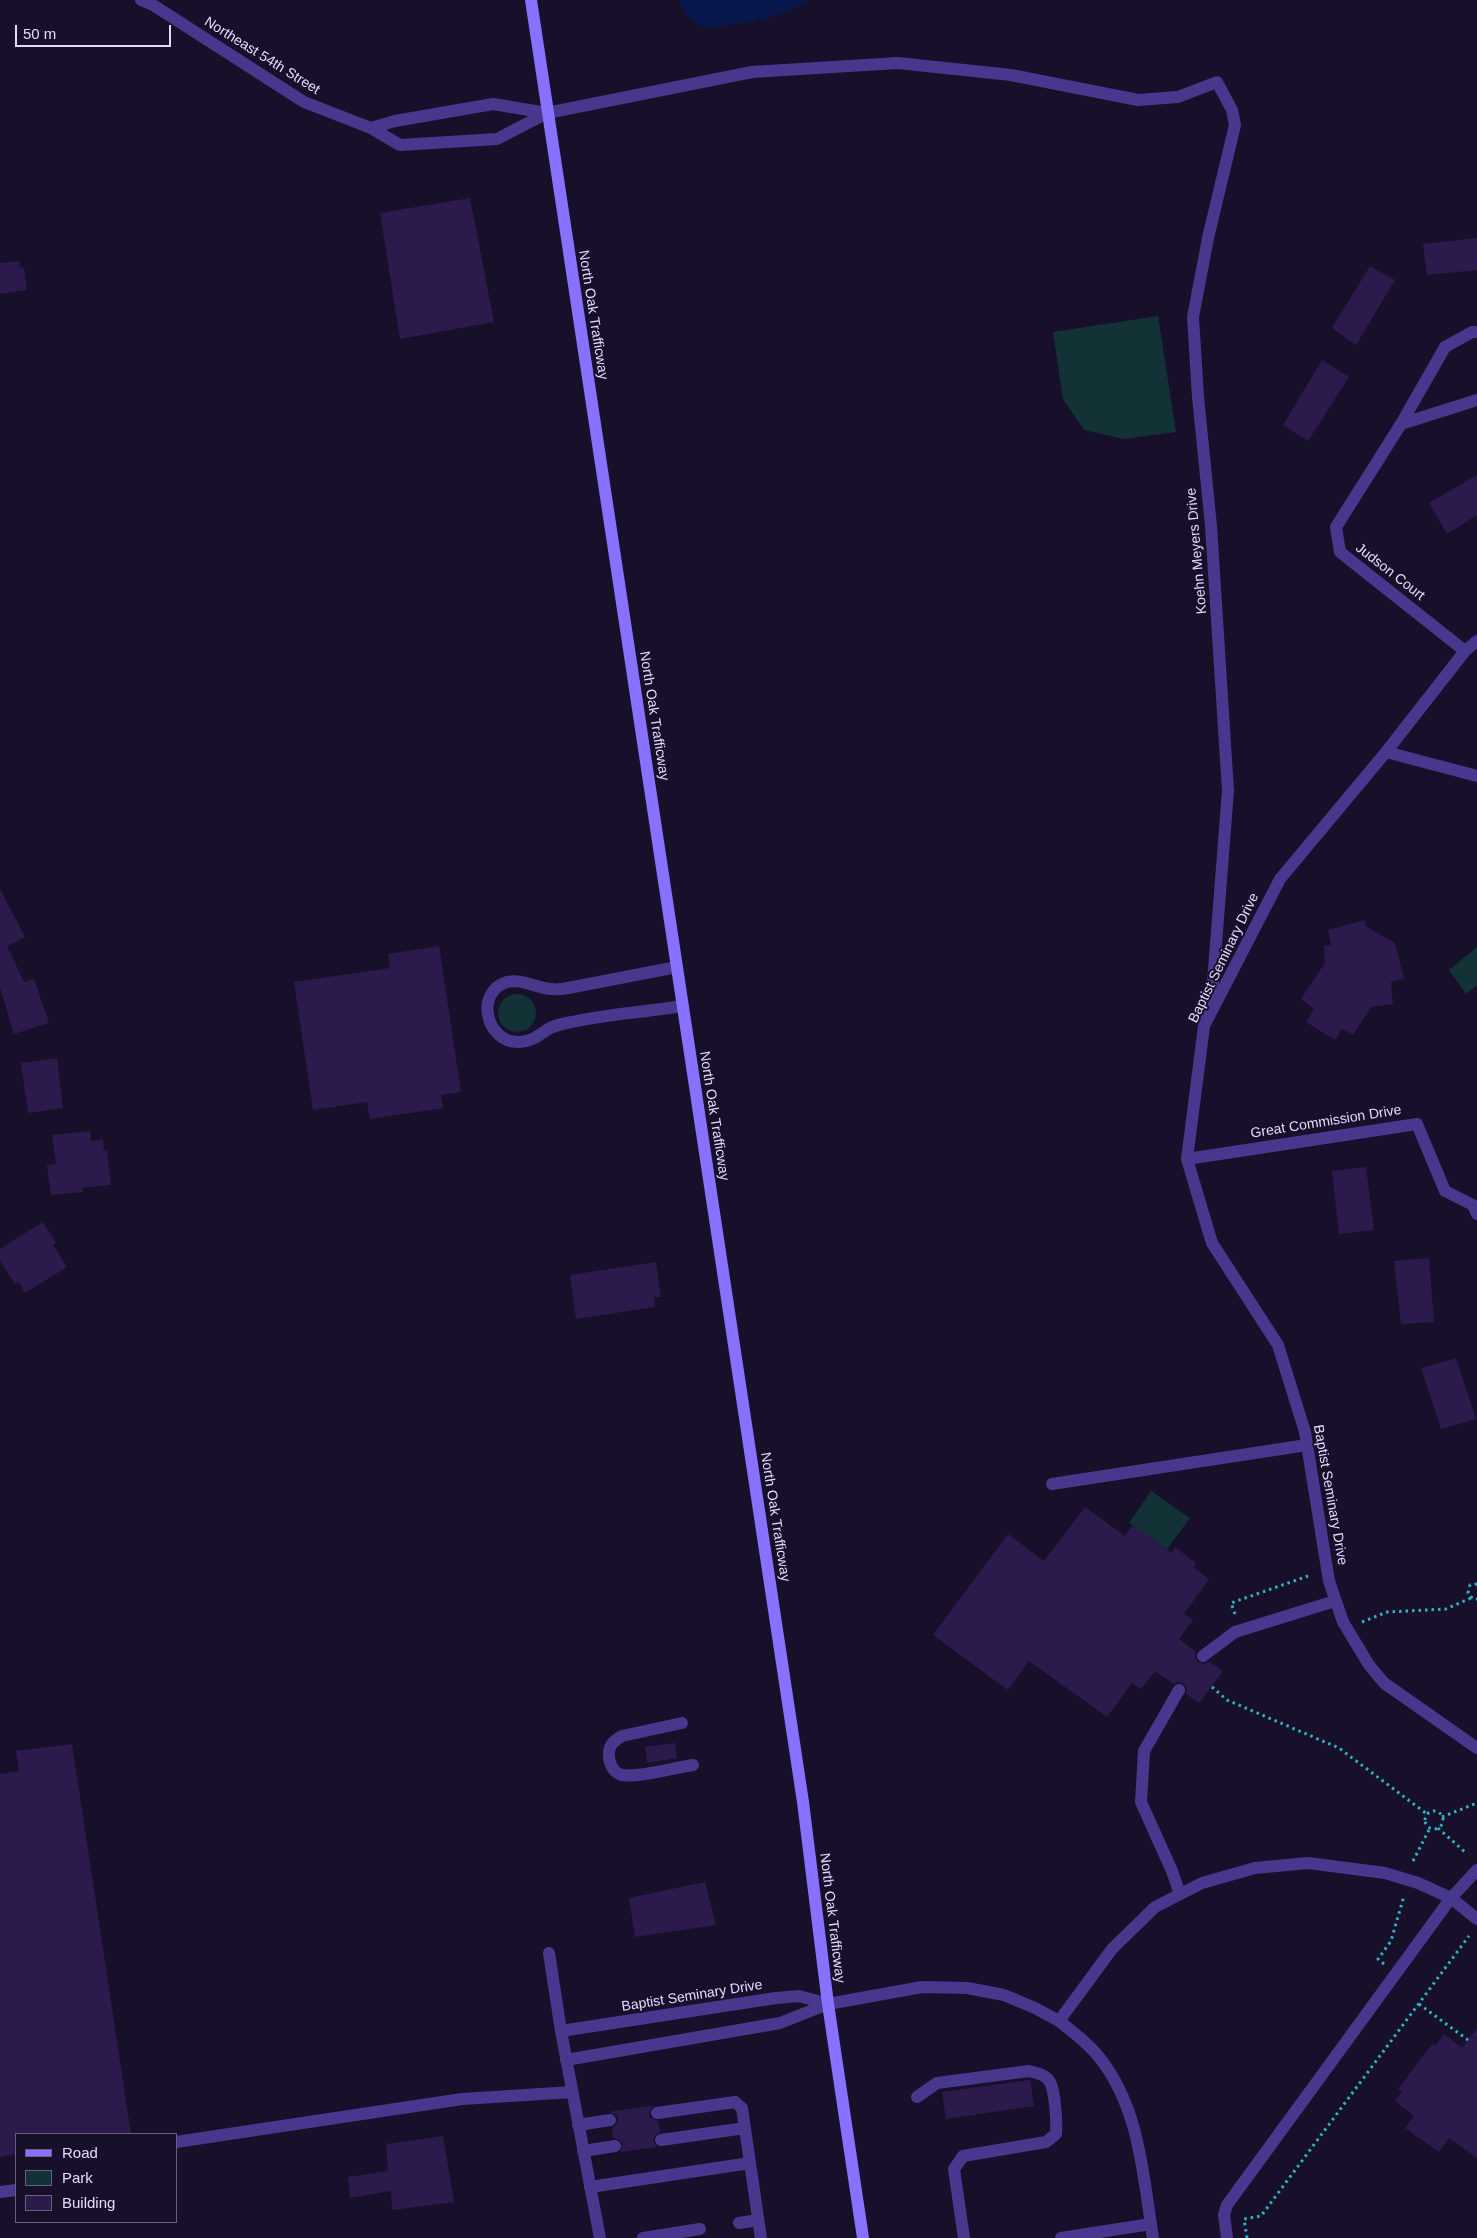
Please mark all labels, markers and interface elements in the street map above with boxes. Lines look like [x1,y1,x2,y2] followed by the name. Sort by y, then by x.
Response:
[201,14,323,98] street label: Northeast 54th Street
[18,15,174,47] scale bar
[23,25,56,42] text: 50 m
[574,249,612,381] street label: North Oak Trafficway
[1183,487,1211,615] street label: Koehn Meyers Drive
[1352,540,1428,604] street label: Judson Court
[635,650,673,782] street label: North Oak Trafficway
[1185,890,1263,1026] street label: Baptist Seminary Drive
[695,1050,733,1182] street label: North Oak Trafficway
[1249,1102,1403,1142] street label: Great Commission Drive
[1309,1423,1351,1567] street label: Baptist Seminary Drive
[756,1451,794,1583] street label: North Oak Trafficway
[816,1852,848,1984] street label: North Oak Trafficway
[620,1977,764,2015] street label: Baptist Seminary Drive
[15,2133,178,2223] legend
[62,2144,98,2161] text: Road
[62,2169,93,2186] text: Park
[62,2194,115,2211] text: Building

